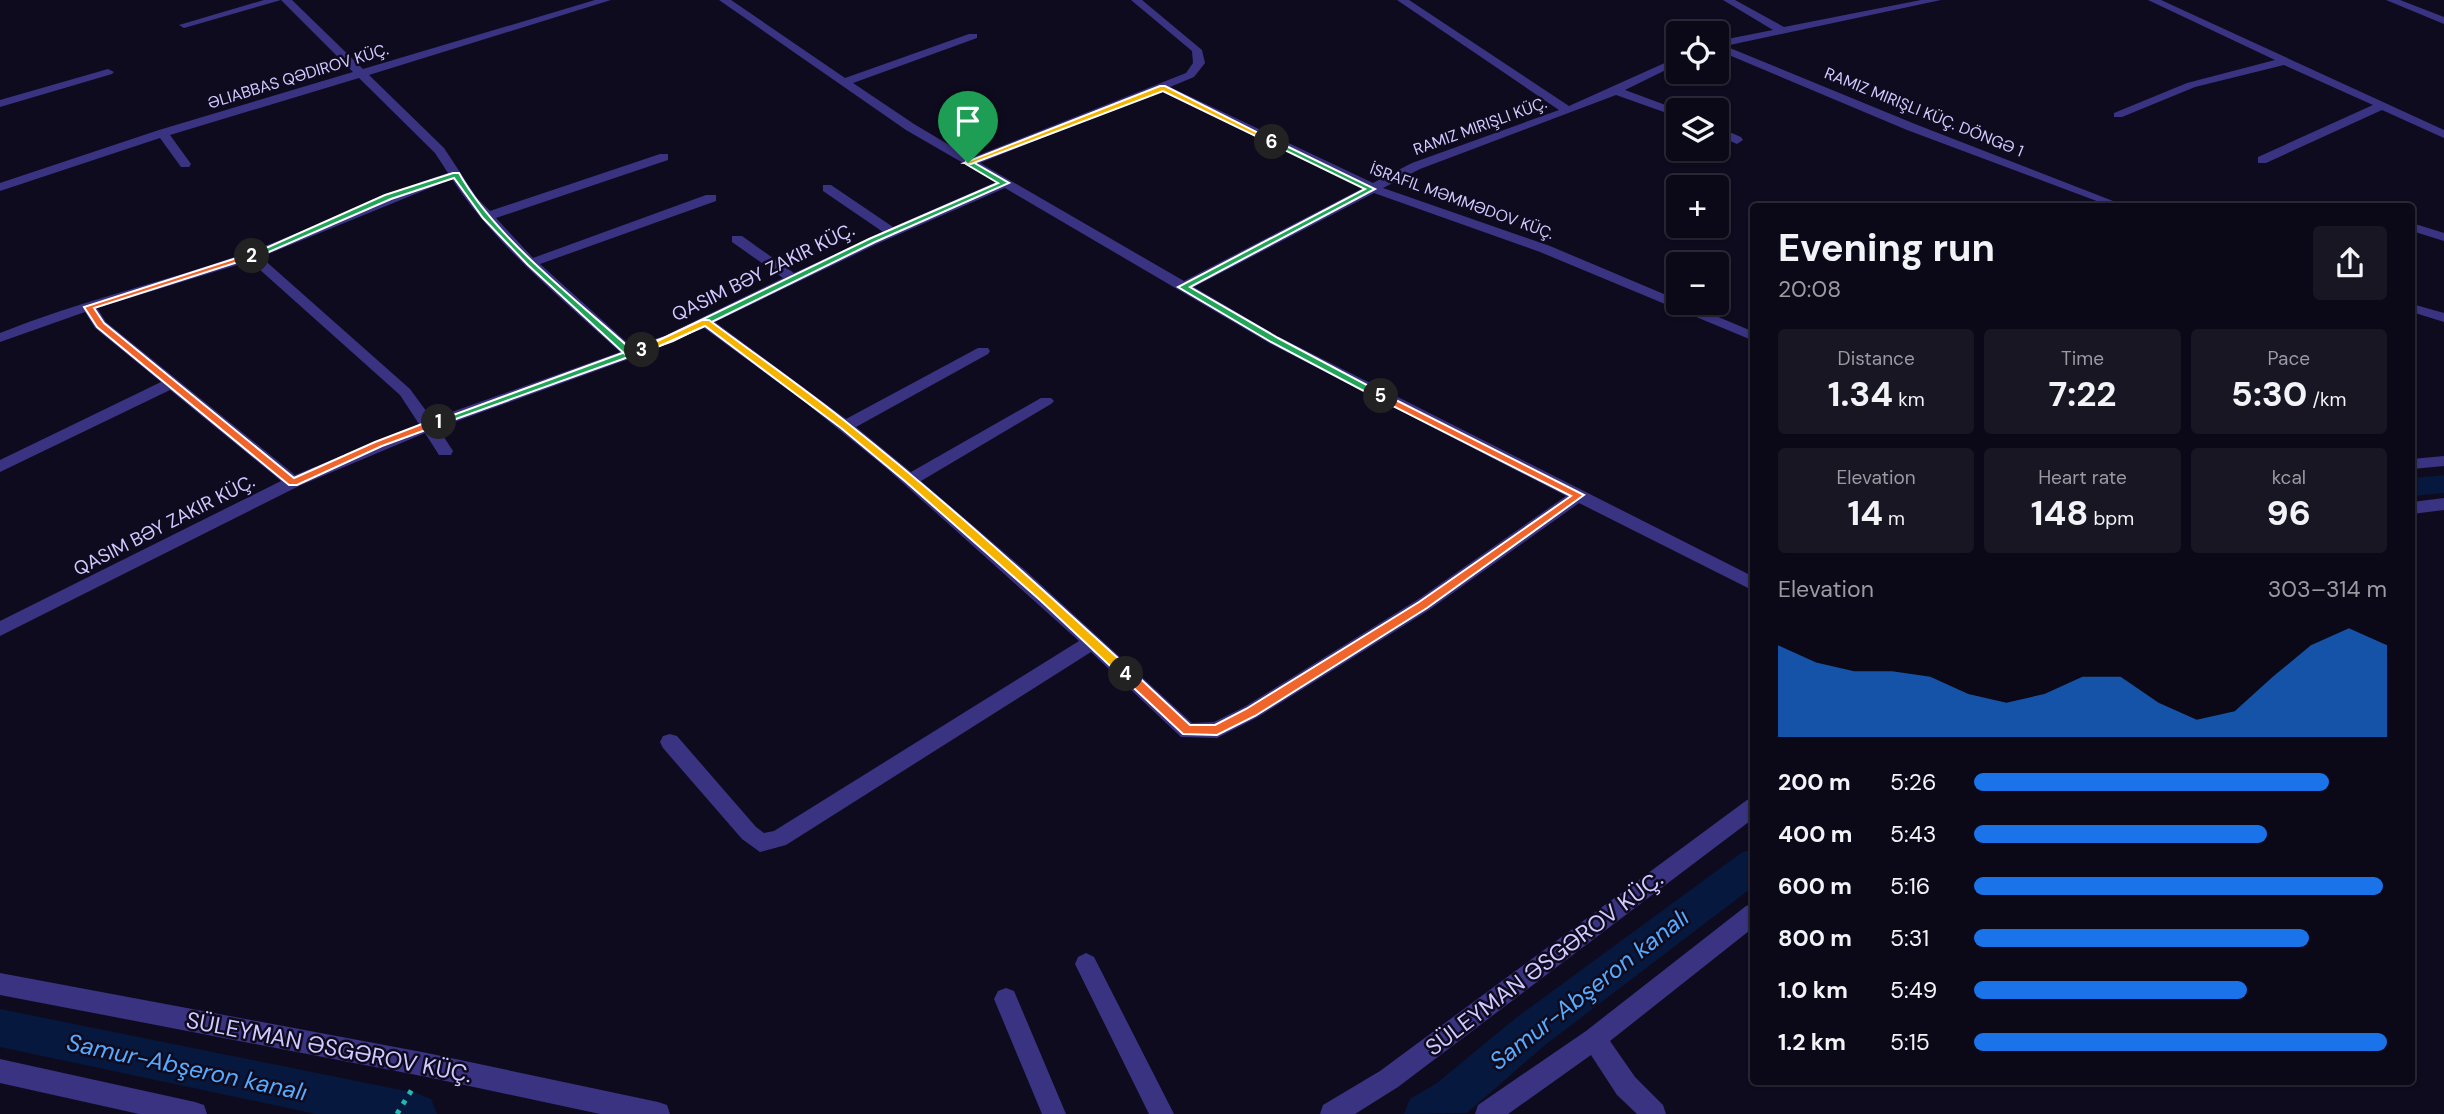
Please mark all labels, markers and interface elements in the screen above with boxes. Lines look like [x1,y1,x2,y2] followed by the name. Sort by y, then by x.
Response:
[1666,21,1729,315] map controls
[1666,21,1729,84] button: locate
[205,39,391,113] street label: ƏLIABBAS QƏDIROV KÜÇ.
[1821,62,2027,162] street label: RAMIZ MIRIŞLI KÜÇ. DÖNGƏ 1
[938,91,998,163] pin
[1410,92,1550,160] street label: RAMIZ MIRIŞLI KÜÇ.
[1666,98,1729,161] button: layers
[949,102,987,140] icon: arrive
[1254,124,1290,160] pin: 6
[1265,129,1278,154] text: 6
[1367,158,1557,244] street label: İSRAFIL MƏMMƏDOV KÜÇ.
[1666,175,1729,238] button: +
[668,217,858,327] street label: QASIM BƏY ZAKIR KÜÇ.
[1778,223,1995,273] text: Evening run
[2313,226,2387,300] button: share
[234,238,270,274] pin: 2
[246,243,257,268] text: 2
[1666,252,1729,315] button: −
[1778,274,1841,304] text: 20:08
[624,332,660,368] pin: 3
[636,337,647,362] text: 3
[1838,346,1915,371] text: Distance
[2061,346,2104,371] text: Time
[2268,346,2310,371] text: Pace
[1828,371,1893,417] text: 1.34
[2048,371,2117,417] text: 7:22
[2231,371,2308,417] text: 5:30
[1364,378,1398,414] pin: 5
[1375,383,1386,408] text: 5
[1893,387,1925,412] text: km
[2308,387,2347,412] text: /km
[422,404,457,440] pin: 1
[435,409,442,434] text: 1
[1837,465,1916,490] text: Elevation
[2038,465,2127,490] text: Heart rate
[2272,465,2306,490] text: kcal
[69,468,259,582] street label: QASIM BƏY ZAKIR KÜÇ.
[1847,490,1883,536] text: 14
[2031,490,2088,536] text: 148
[2267,490,2311,536] text: 96
[1883,506,1905,531] text: m
[2088,506,2134,531] text: bpm
[1778,574,1874,604] text: Elevation
[2268,574,2387,604] text: 303–314 m
[1108,656,1144,692] pin: 4
[1119,661,1132,686] text: 4
[1778,767,1851,797] text: 200 m
[1890,767,1936,797] text: 5:26
[1778,819,1852,849] text: 400 m
[1890,819,1936,849] text: 5:43
[1419,864,1669,1062] street label: SÜLEYMAN ƏSGƏROV KÜÇ.
[1778,871,1852,901] text: 600 m
[1890,871,1930,901] text: 5:16
[1483,901,1695,1077] water label: Samur-Abşeron kanalı
[1778,923,1852,953] text: 800 m
[1890,923,1929,953] text: 5:31
[1778,975,1848,1005] text: 1.0 km
[1890,975,1937,1005] text: 5:49
[184,1005,474,1089] street label: SÜLEYMAN ƏSGƏROV KÜÇ.
[64,1026,310,1108] water label: Samur-Abşeron kanalı
[1778,1027,1846,1057] text: 1.2 km
[1890,1027,1930,1057] text: 5:15

